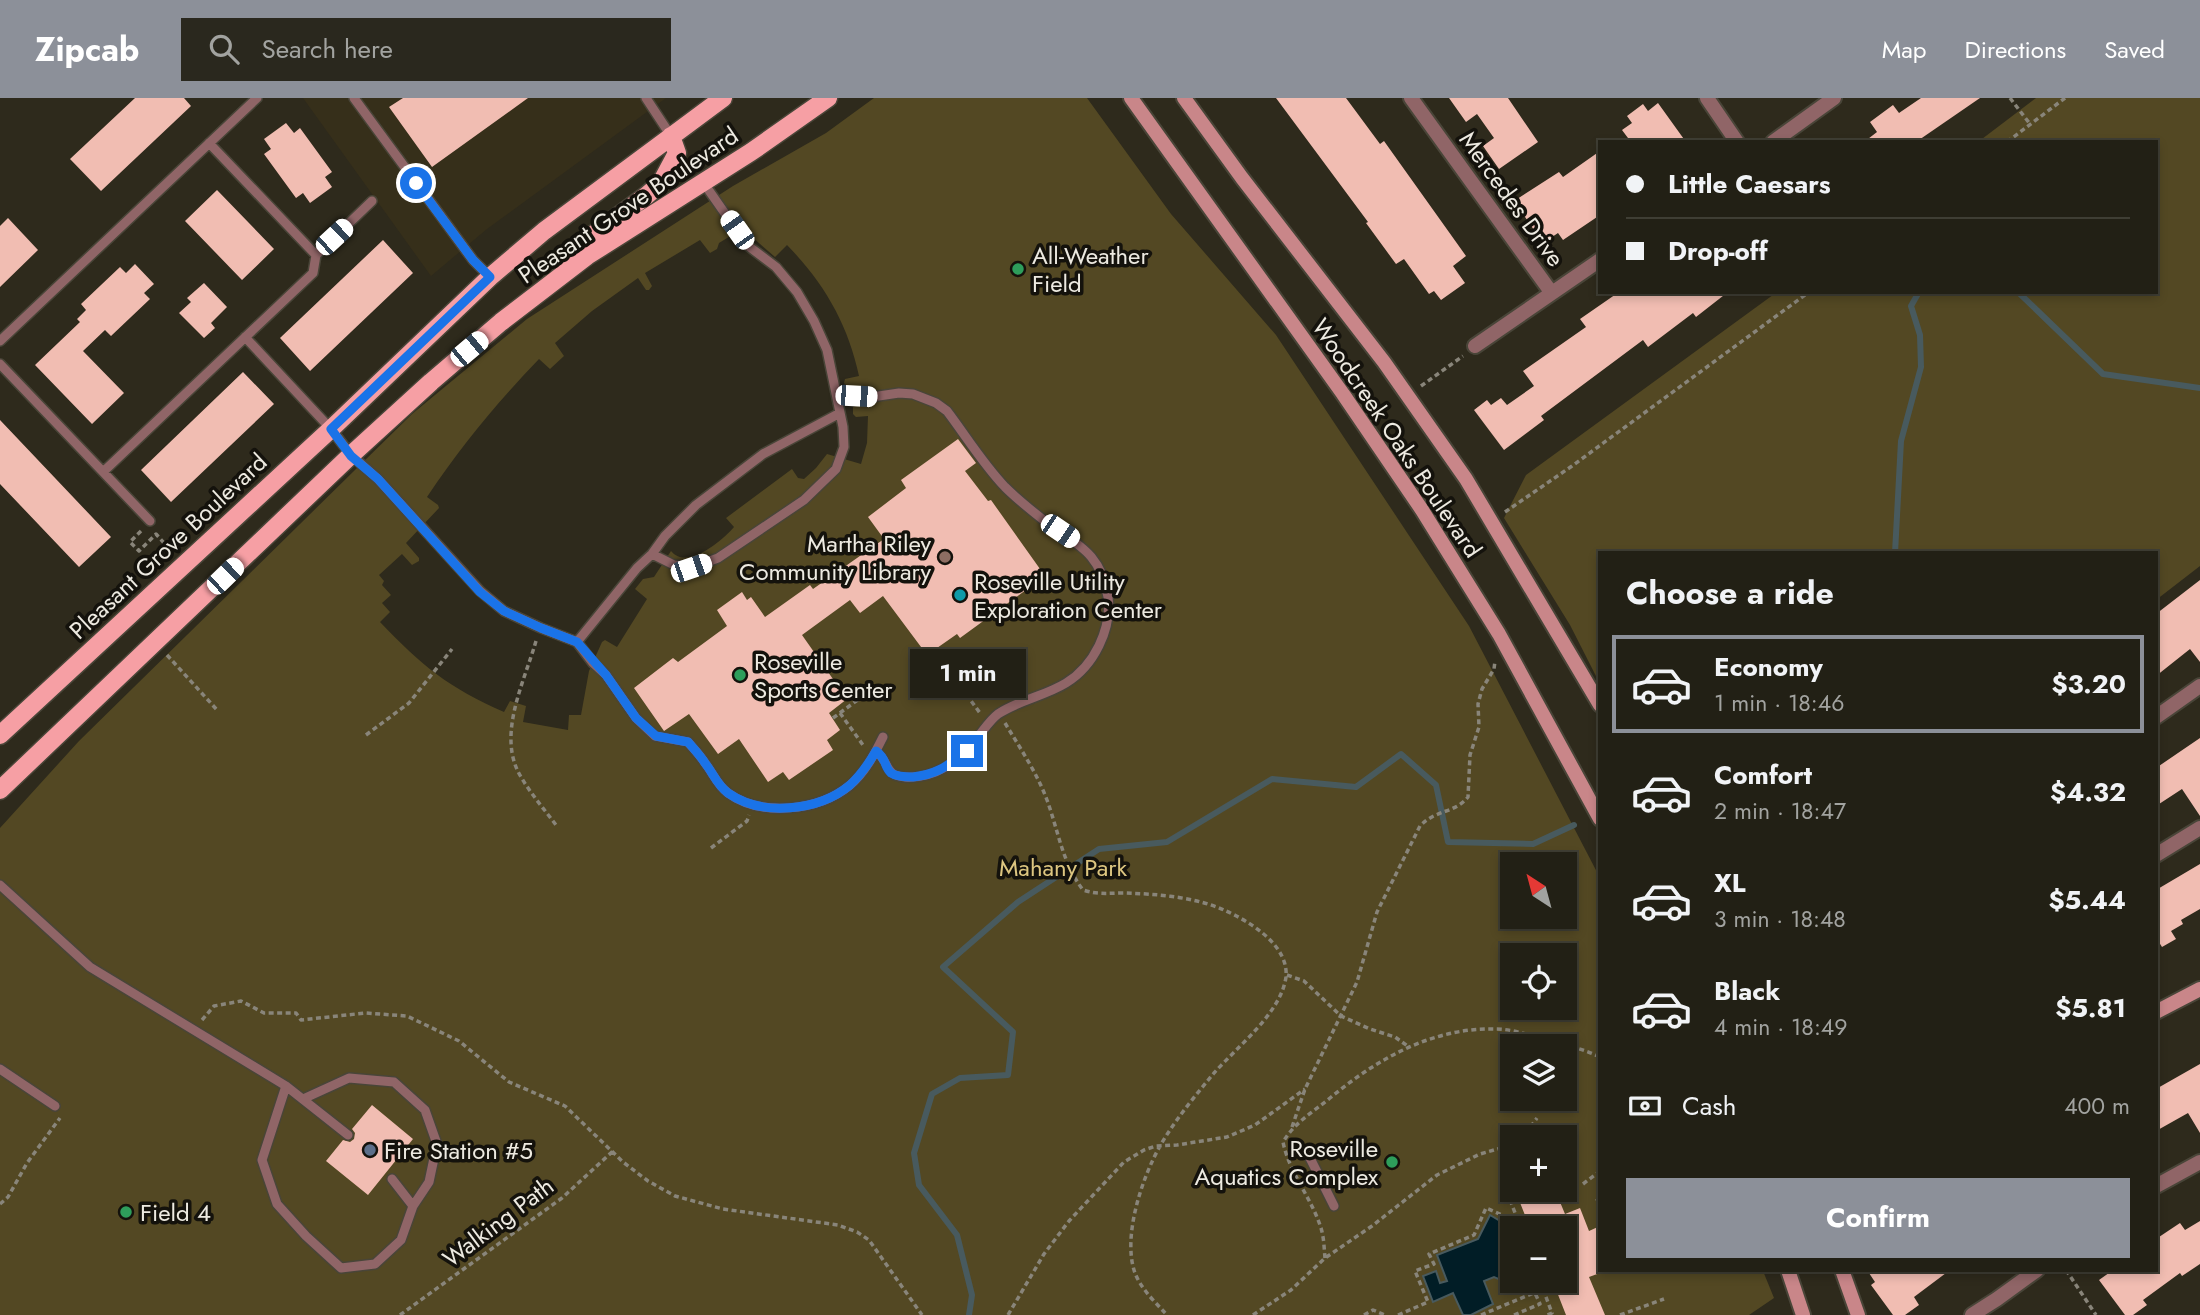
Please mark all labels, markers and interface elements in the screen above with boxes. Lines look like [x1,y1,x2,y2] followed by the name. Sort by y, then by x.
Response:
[181,18,671,81] search box
[35,26,139,73] text: Zipcab
[205,30,243,68] icon: search
[261,30,393,68] text: Search here
[1882,32,1927,67] text: Map
[1965,32,2066,67] text: Directions
[2104,32,2165,67] text: Saved
[511,118,745,292] street label: Pleasant Grove Boulevard
[1451,124,1573,274] street label: Mercedes Drive
[1668,165,1831,203] text: Little Caesars
[400,167,432,199] route start
[717,207,758,253] car
[312,215,357,259] car
[1668,232,1768,270] text: Drop-off
[1032,238,1149,301] place label: All-Weather Field
[1010,261,1026,277] marker: All-Weather Field
[1304,311,1490,565] street label: Woodcreek Oaks Boulevard
[447,327,492,371] car
[835,384,878,408] car
[61,445,275,647] street label: Pleasant Grove Boulevard
[1037,511,1084,551] car
[739,526,931,589] place label: Martha Riley Community Library
[937,549,953,565] marker: Martha Riley Community Library
[668,551,715,585] car
[203,554,248,598] car
[974,564,1163,627] place label: Roseville Utility Exploration Center
[1626,570,1834,616] text: Choose a ride
[952,587,968,603] marker: Roseville Utility Exploration Center
[754,644,893,707] place label: Roseville Sports Center
[1714,648,1823,686] text: Economy
[909,650,1025,698] callout: 1 min
[1630,653,1693,716] icon: car
[939,656,997,690] text: 1 min
[2051,665,2126,703] text: $3.20
[732,667,748,683] marker: Roseville Sports Center
[1714,686,1844,720] text: 1 min · 18:46
[951,735,983,767] route end
[1714,756,1812,794] text: Comfort
[1630,761,1693,824] icon: car
[2050,773,2126,811] text: $4.32
[1714,794,1846,828] text: 2 min · 18:47
[999,850,1128,885] park label: Mahany Park
[1500,852,1577,929] north arrow
[1500,852,1577,1293] map controls
[1714,864,1746,902] text: XL
[1630,869,1693,932] icon: car
[2048,881,2126,919] text: $5.44
[1714,902,1846,936] text: 3 min · 18:48
[1500,943,1577,1020] button: locate
[1714,972,1780,1010] text: Black
[1630,977,1693,1040] icon: car
[2055,989,2126,1027] text: $5.81
[1714,1010,1847,1044] text: 4 min · 18:49
[1500,1034,1577,1111] button: layers
[1626,1087,1664,1125] icon: cash
[1682,1087,1736,1125] text: Cash
[2064,1089,2130,1123] text: 400 m
[1500,1125,1577,1202] button: +
[1194,1131,1379,1194] place label: Roseville Aquatics Complex
[384,1133,533,1168] place label: Fire Station #5
[362,1142,378,1158] marker: Fire Station #5
[1384,1154,1400,1170] marker: Roseville Aquatics Complex
[435,1169,561,1275] street label: Walking Path
[1626,1178,2130,1258] button: Confirm
[140,1195,211,1230] place label: Field 4
[118,1204,134,1220] marker: Field 4
[1500,1216,1577,1293] button: −

